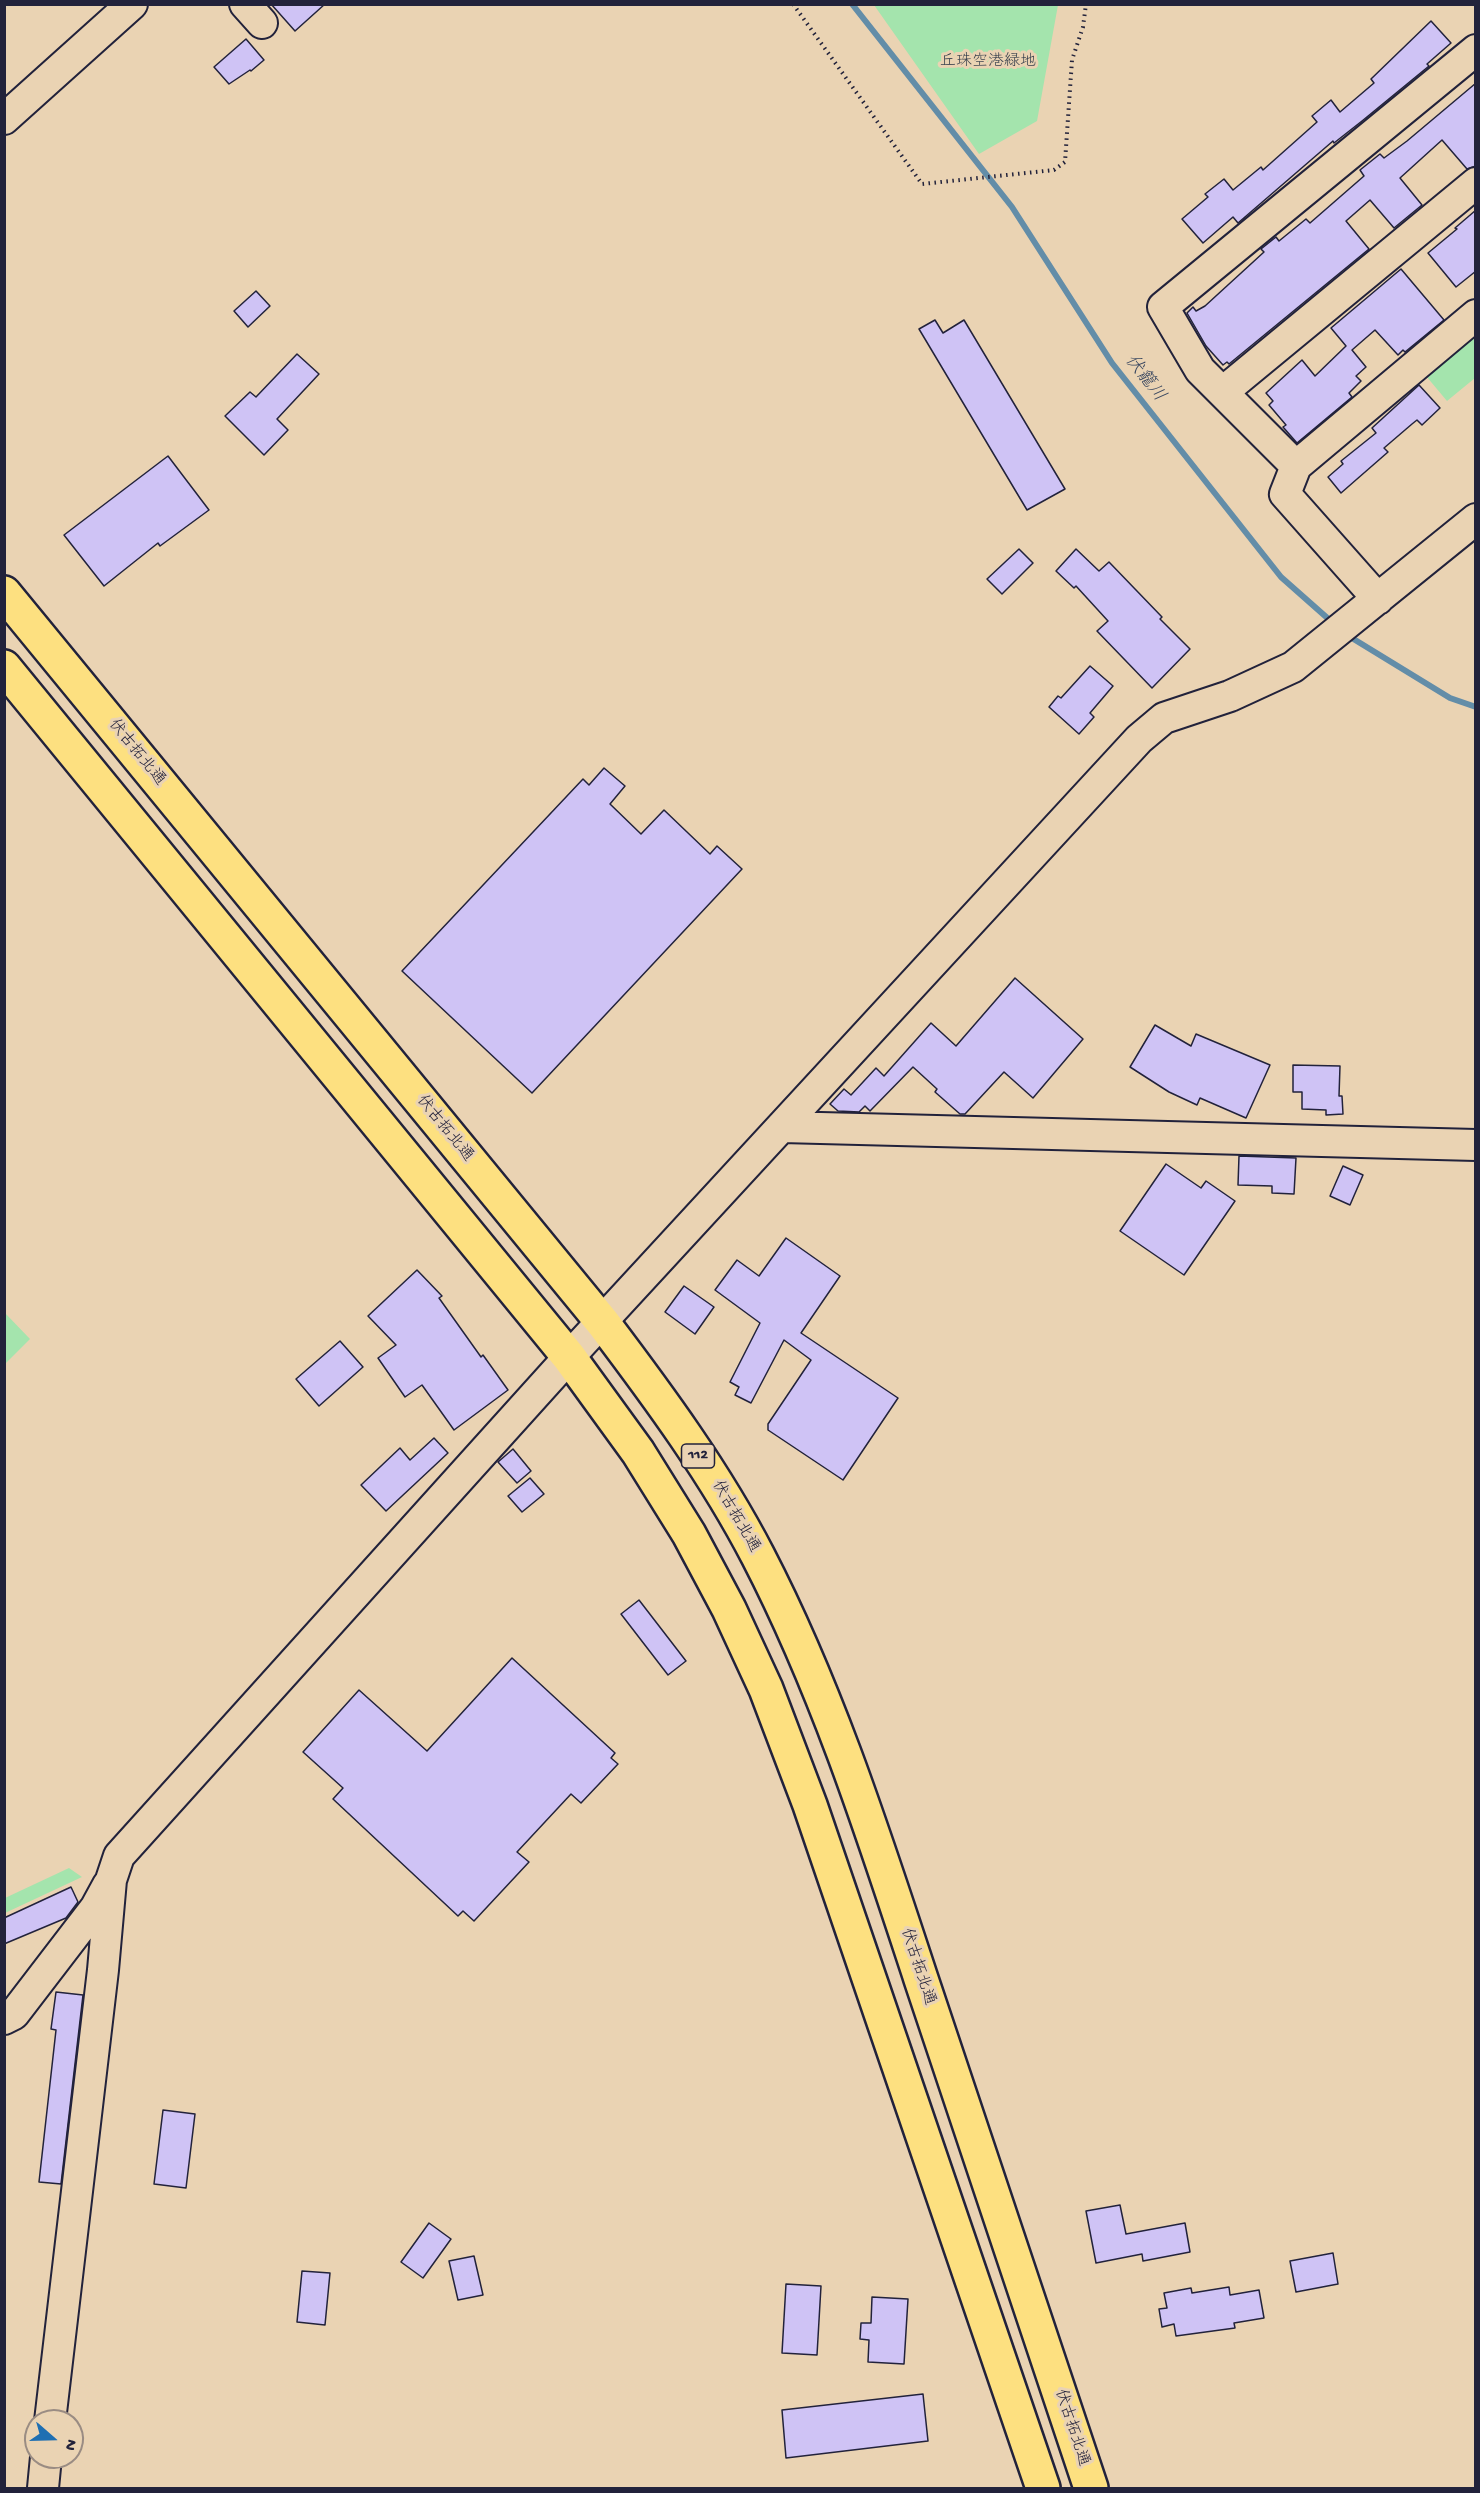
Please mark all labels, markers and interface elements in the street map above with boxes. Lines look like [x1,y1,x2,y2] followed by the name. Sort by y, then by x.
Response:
[940,53,1036,73] park label: 丘珠空港緑地
[1119,351,1169,407] water label: 伏籠川
[103,716,169,790] street label: 伏古拓北通
[411,1092,477,1166] street label: 伏古拓北通
[682,1444,714,1468] road number: 112
[707,1478,763,1556] street label: 伏古拓北通
[896,1926,938,2008] street label: 伏古拓北通
[1050,2387,1092,2469] street label: 伏古拓北通
[24,2409,84,2469] north arrow
[59,2436,80,2453] text: N

